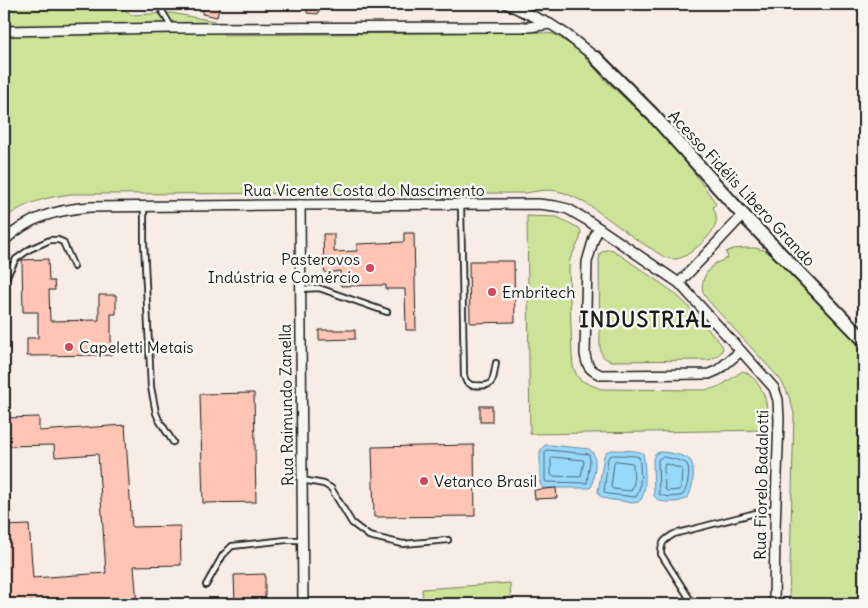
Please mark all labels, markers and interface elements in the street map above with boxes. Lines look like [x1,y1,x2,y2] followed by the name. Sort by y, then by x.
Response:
[664,106,820,270] street label: Acesso Fidélis Líbero Grando
[243,180,485,200] street label: Rua Vicente Costa do Nascimento
[208,249,360,287] place label: Pasterovos Indústria e Comércio
[364,262,376,274] marker: Pasterovos Indústria e Comércio
[502,282,576,302] place label: Embritech
[486,286,498,298] marker: Embritech
[580,306,712,333] district label: INDUSTRIAL
[275,324,297,486] street label: Rua Raimundo Zanella
[79,337,194,357] place label: Capeletti Metais
[63,341,75,353] marker: Capeletti Metais
[750,410,772,560] street label: Rua Fiorelo Badalotti
[434,471,537,491] place label: Vetanco Brasil
[418,475,430,487] marker: Vetanco Brasil

